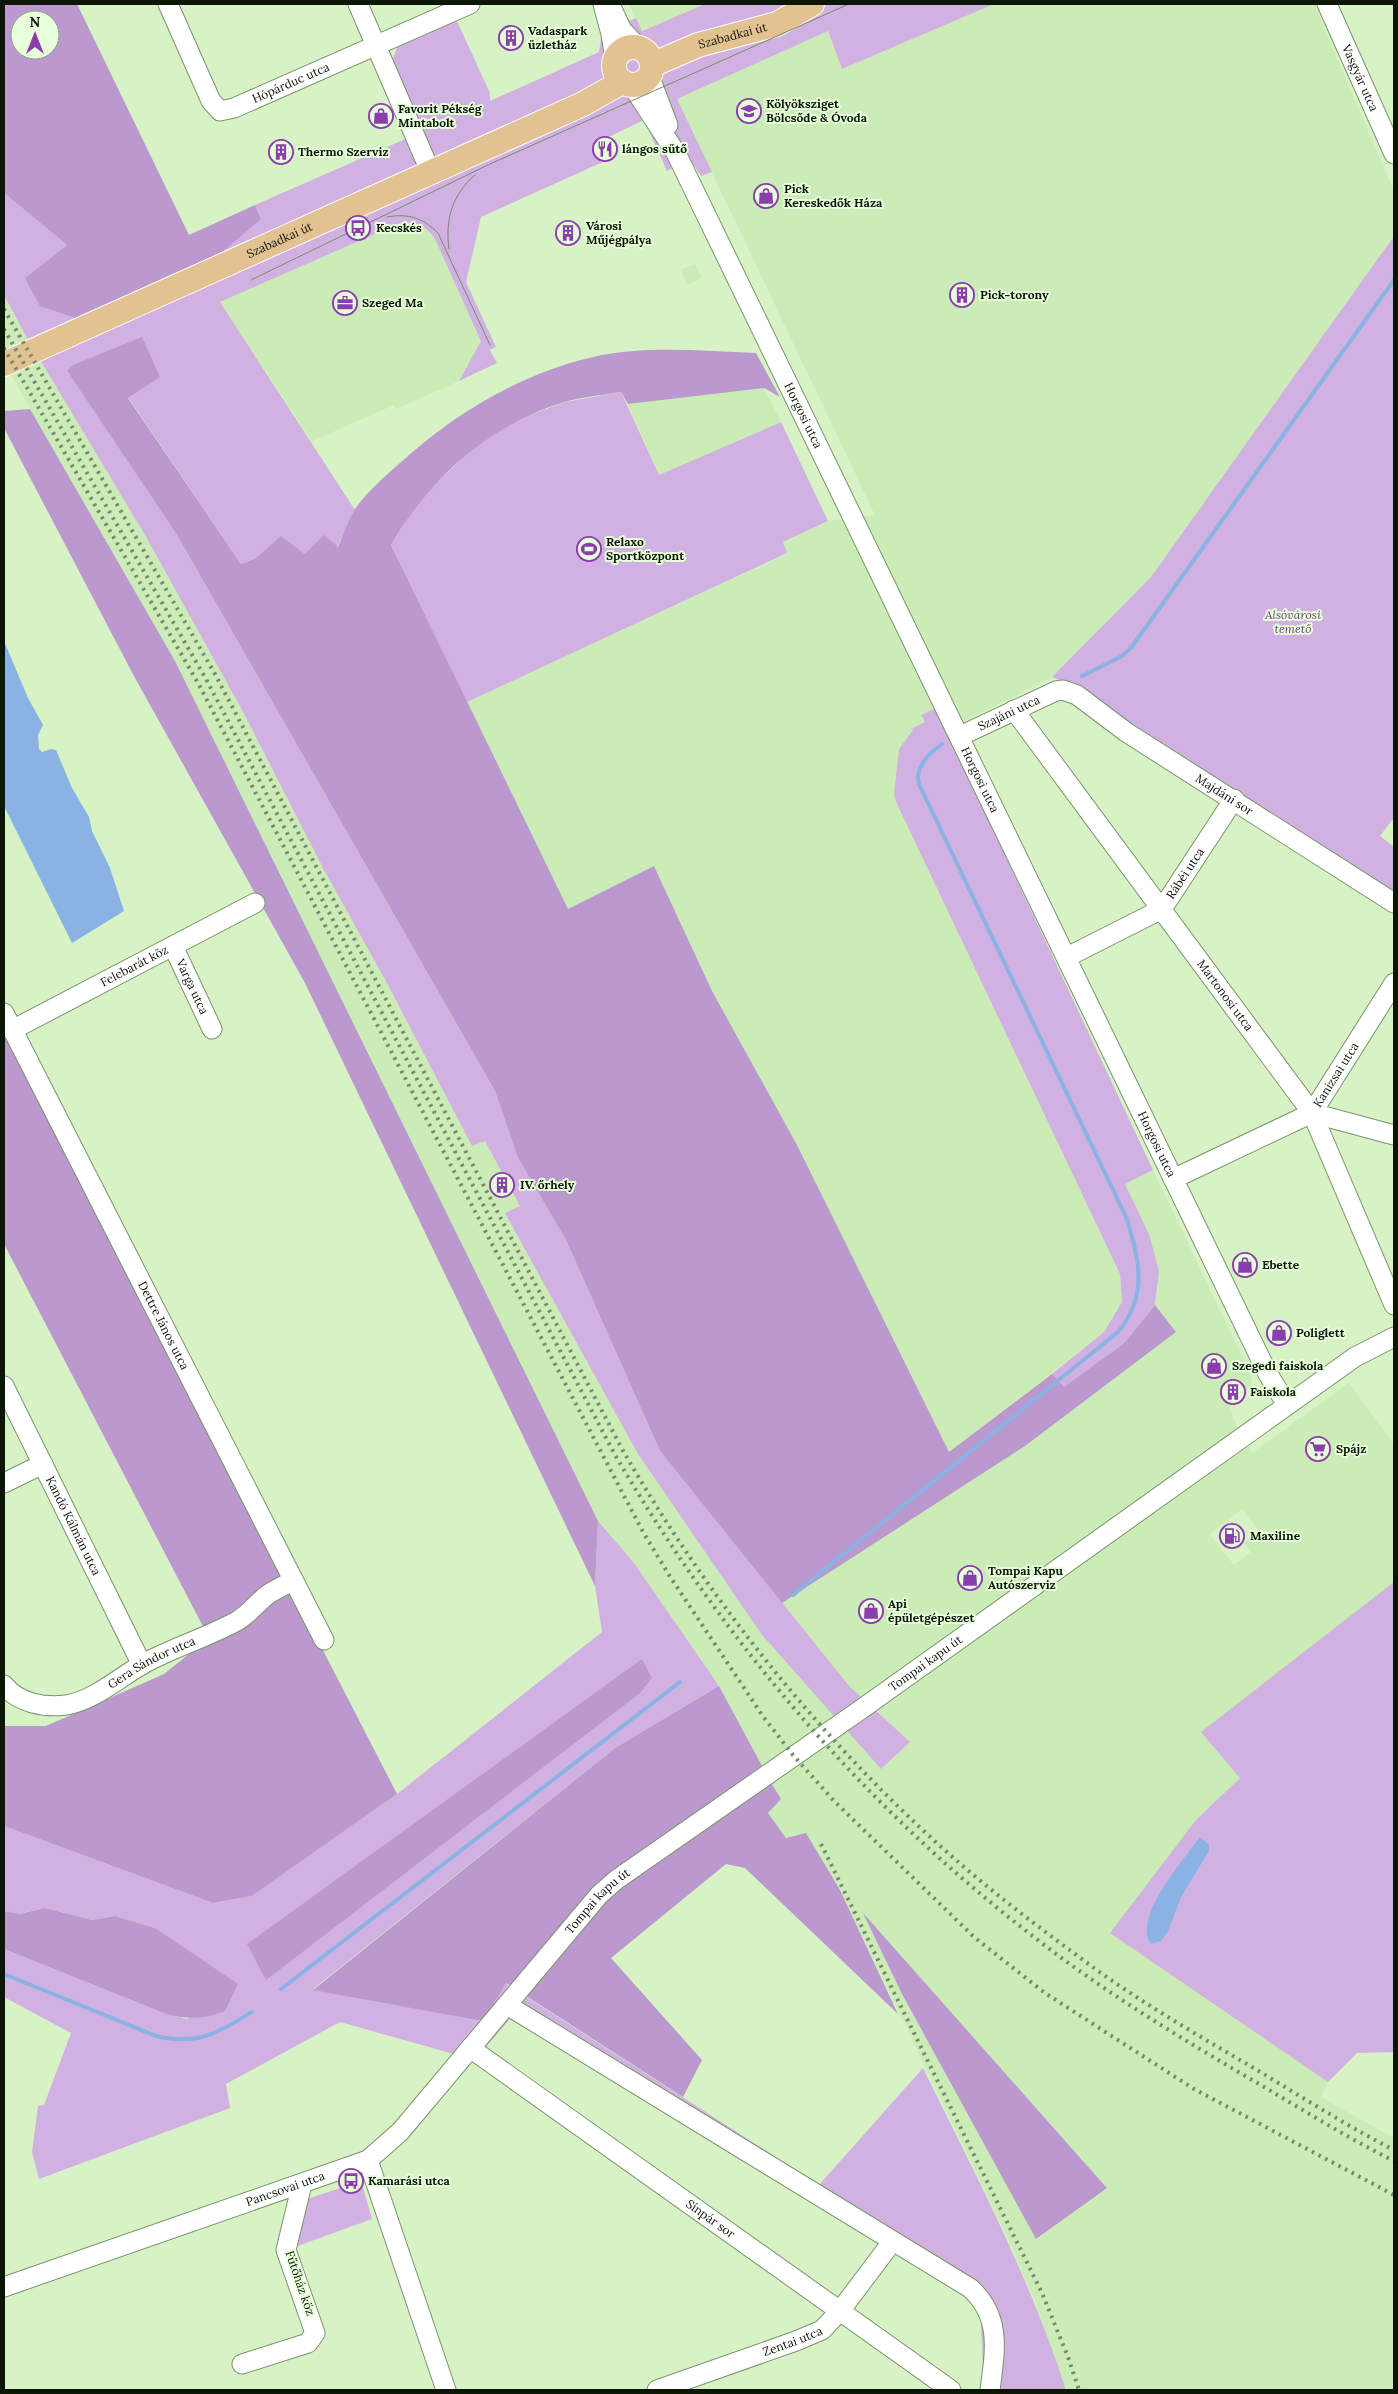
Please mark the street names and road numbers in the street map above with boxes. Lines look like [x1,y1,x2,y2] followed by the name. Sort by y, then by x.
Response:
[696,19,769,52] street label: Szabadkai út
[1339,41,1382,113] street label: Vasgyár utca
[250,59,332,106] street label: Hópárduc utca
[244,218,315,261] street label: Szabadkai út
[781,380,826,451] street label: Horgosi utca
[975,692,1042,734] street label: Szajáni utca
[958,744,1003,815] street label: Horgosi utca
[1193,770,1257,819] street label: Majdáni sor
[1163,845,1207,902] street label: Rábéi utca
[98,942,171,990] street label: Felebarát köz
[173,956,212,1017] street label: Varga utca
[1194,956,1257,1034] street label: Martonosi utca
[1310,1039,1362,1110] street label: Kanizsai utca
[1135,1109,1179,1179] street label: Horgosi utca
[135,1279,193,1372] street label: Dettre János utca
[43,1474,104,1578] street label: Kandó Kálmán utca
[886,1631,965,1694] street label: Tompai kapu út
[105,1633,197,1692] street label: Gera Sándor utca
[561,1865,633,1937] street label: Tompai kapu út
[244,2168,327,2209] street label: Pancsovai utca
[683,2196,739,2242] street label: Sínpár sor
[282,2248,319,2317] street label: Fűtőház köz
[761,2323,825,2359] street label: Zentai utca

